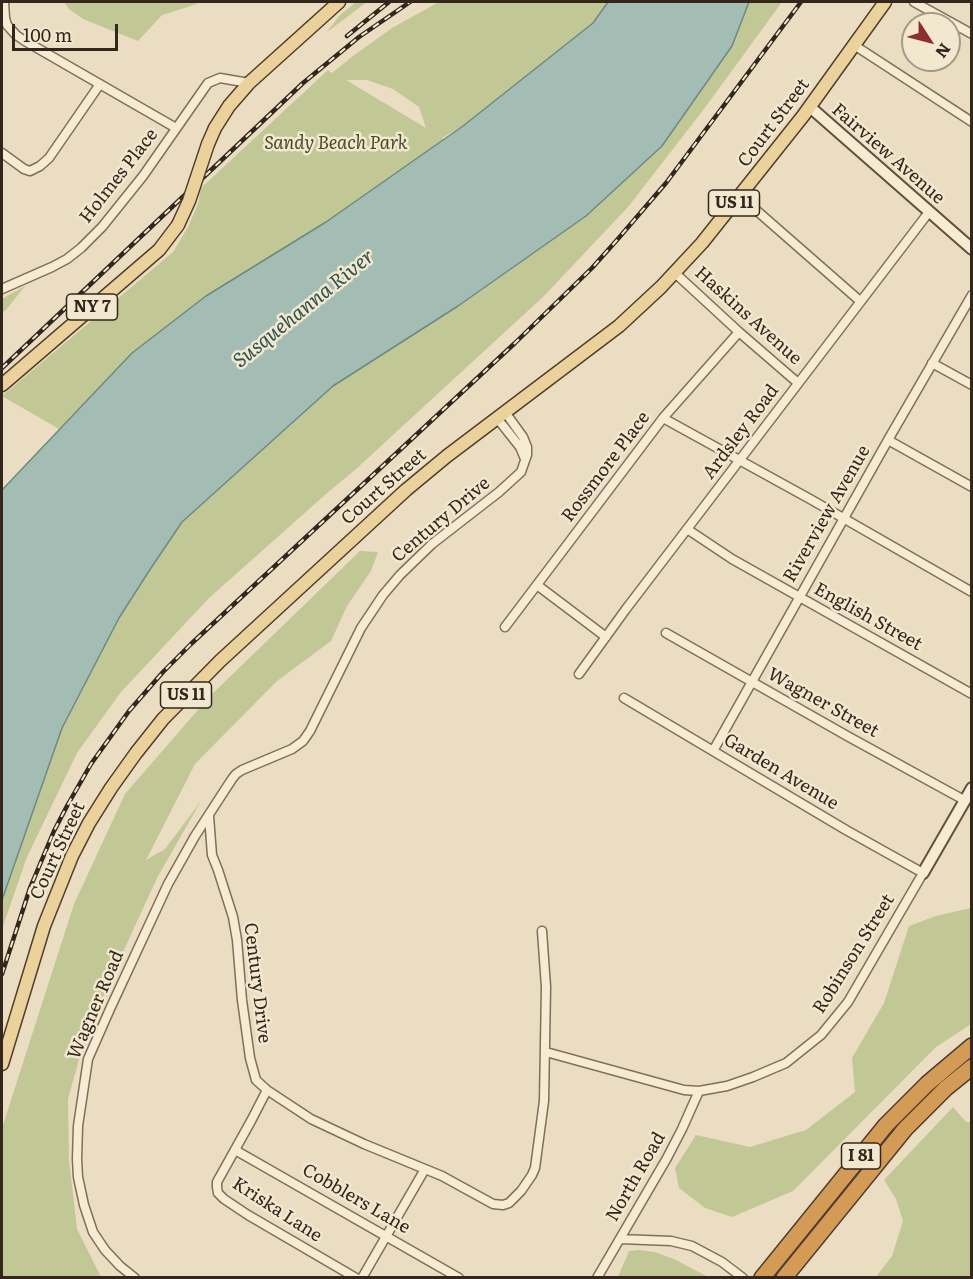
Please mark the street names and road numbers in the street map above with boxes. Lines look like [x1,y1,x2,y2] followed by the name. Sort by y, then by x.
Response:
[734,74,814,172] street label: Court Street
[827,99,949,209] street label: Fairview Avenue
[75,124,163,228] street label: Holmes Place
[708,190,760,216] road number: US 11
[690,262,806,370] street label: Haskins Avenue
[66,294,118,320] road number: NY 7
[698,380,784,484] street label: Ardsley Road
[557,407,655,527] street label: Rossmore Place
[779,442,875,586] street label: Riverview Avenue
[337,444,431,530] street label: Court Street
[388,473,494,567] street label: Century Drive
[810,578,926,656] street label: English Street
[764,664,882,742] street label: Wagner Street
[160,682,212,708] road number: US 11
[720,729,842,815] street label: Garden Avenue
[26,799,90,903] street label: Court Street
[809,890,899,1018] street label: Robinson Street
[239,921,275,1045] street label: Century Drive
[63,947,129,1063] street label: Wagner Road
[602,1129,670,1225] street label: North Road
[842,1143,880,1169] road number: I 81
[298,1159,414,1239] street label: Cobblers Lane
[228,1173,326,1247] street label: Kriska Lane

